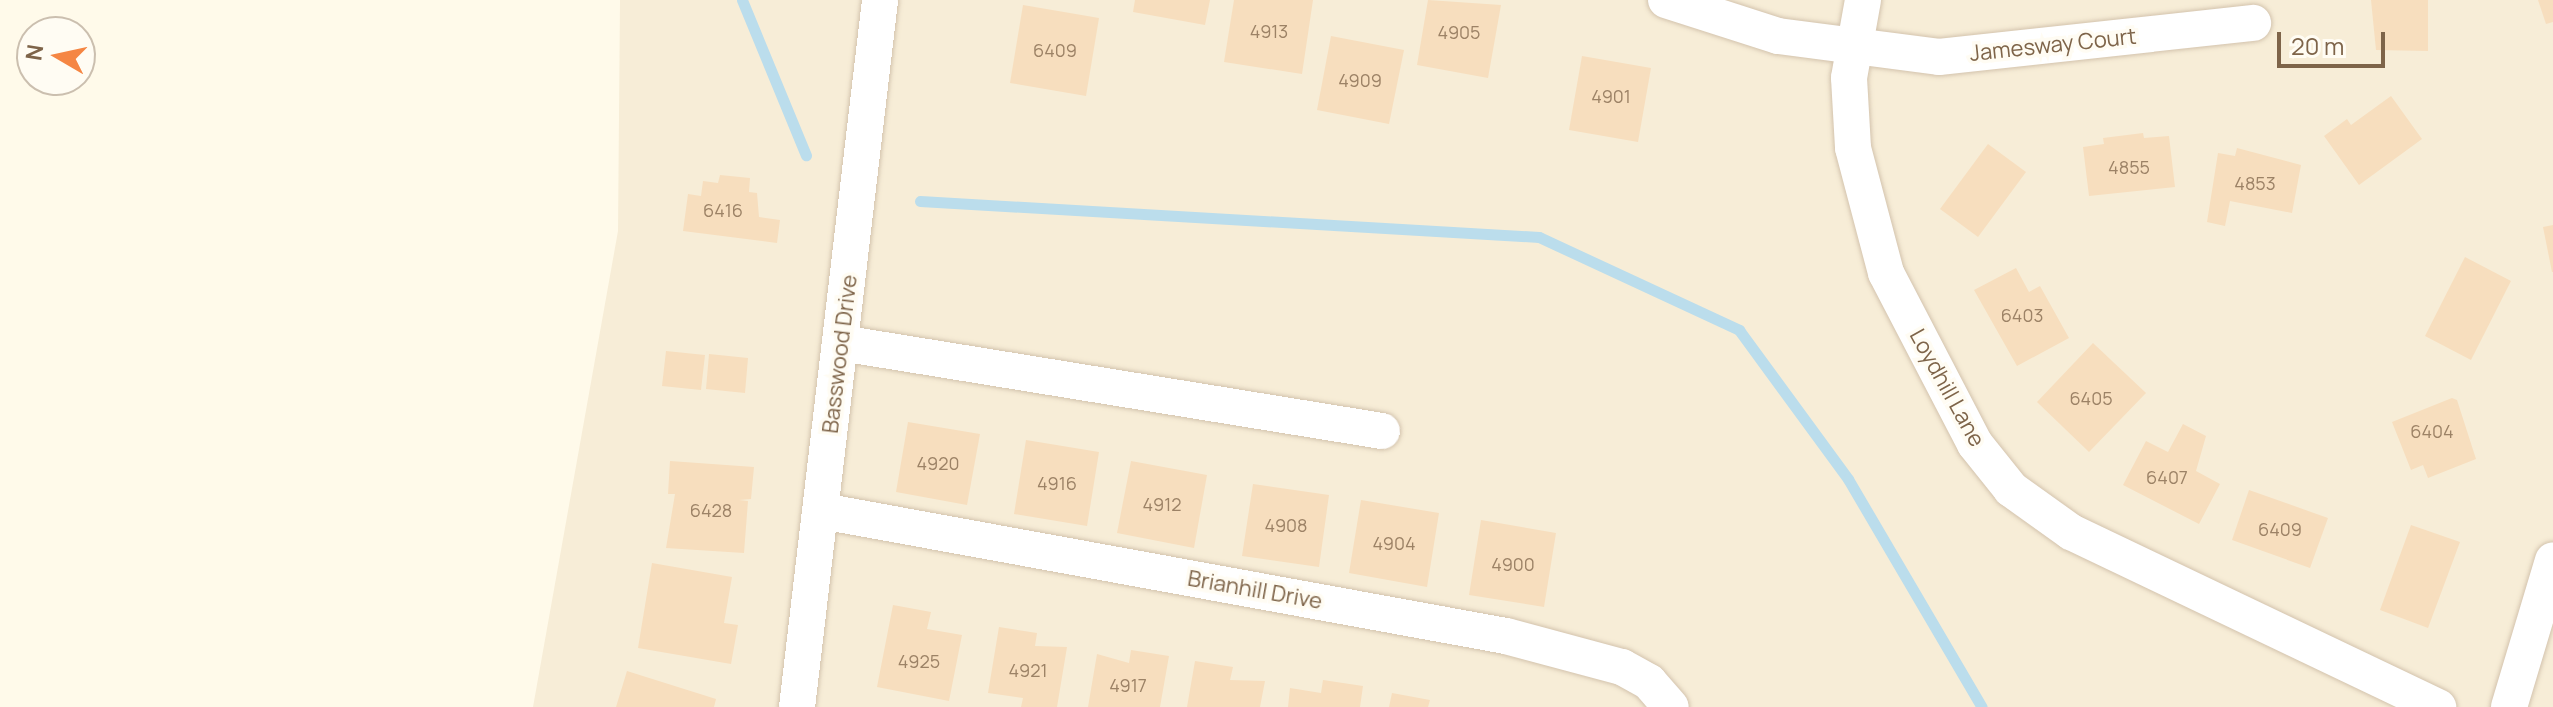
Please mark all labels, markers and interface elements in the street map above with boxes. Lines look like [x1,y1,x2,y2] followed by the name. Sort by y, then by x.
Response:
[16,16,96,96] north arrow
[2281,16,2389,66] scale bar
[1250,20,1288,42] house number: 4913
[1438,21,1480,43] house number: 4905
[1968,23,2138,67] street label: Jamesway Court
[2291,29,2344,62] text: 20 m
[1033,39,1077,61] house number: 6409
[18,42,50,63] text: N
[1338,69,1382,91] house number: 4909
[1591,85,1631,107] house number: 4901
[2108,156,2150,178] house number: 4855
[2234,172,2276,194] house number: 4853
[703,199,743,221] house number: 6416
[817,273,863,435] street label: Basswood Drive
[2001,304,2043,326] house number: 6403
[1904,325,1990,451] street label: Loydhill Lane
[2069,387,2113,409] house number: 6405
[2410,420,2454,442] house number: 6404
[917,452,959,474] house number: 4920
[2146,466,2188,488] house number: 6407
[1037,472,1077,494] house number: 4916
[1143,493,1181,515] house number: 4912
[690,499,732,521] house number: 6428
[1264,514,1308,536] house number: 4908
[2258,518,2302,540] house number: 6409
[1372,532,1416,554] house number: 4904
[1491,553,1535,575] house number: 4900
[1186,565,1324,615] street label: Brianhill Drive
[898,650,940,672] house number: 4925
[1009,659,1047,681] house number: 4921
[1109,674,1147,696] house number: 4917

